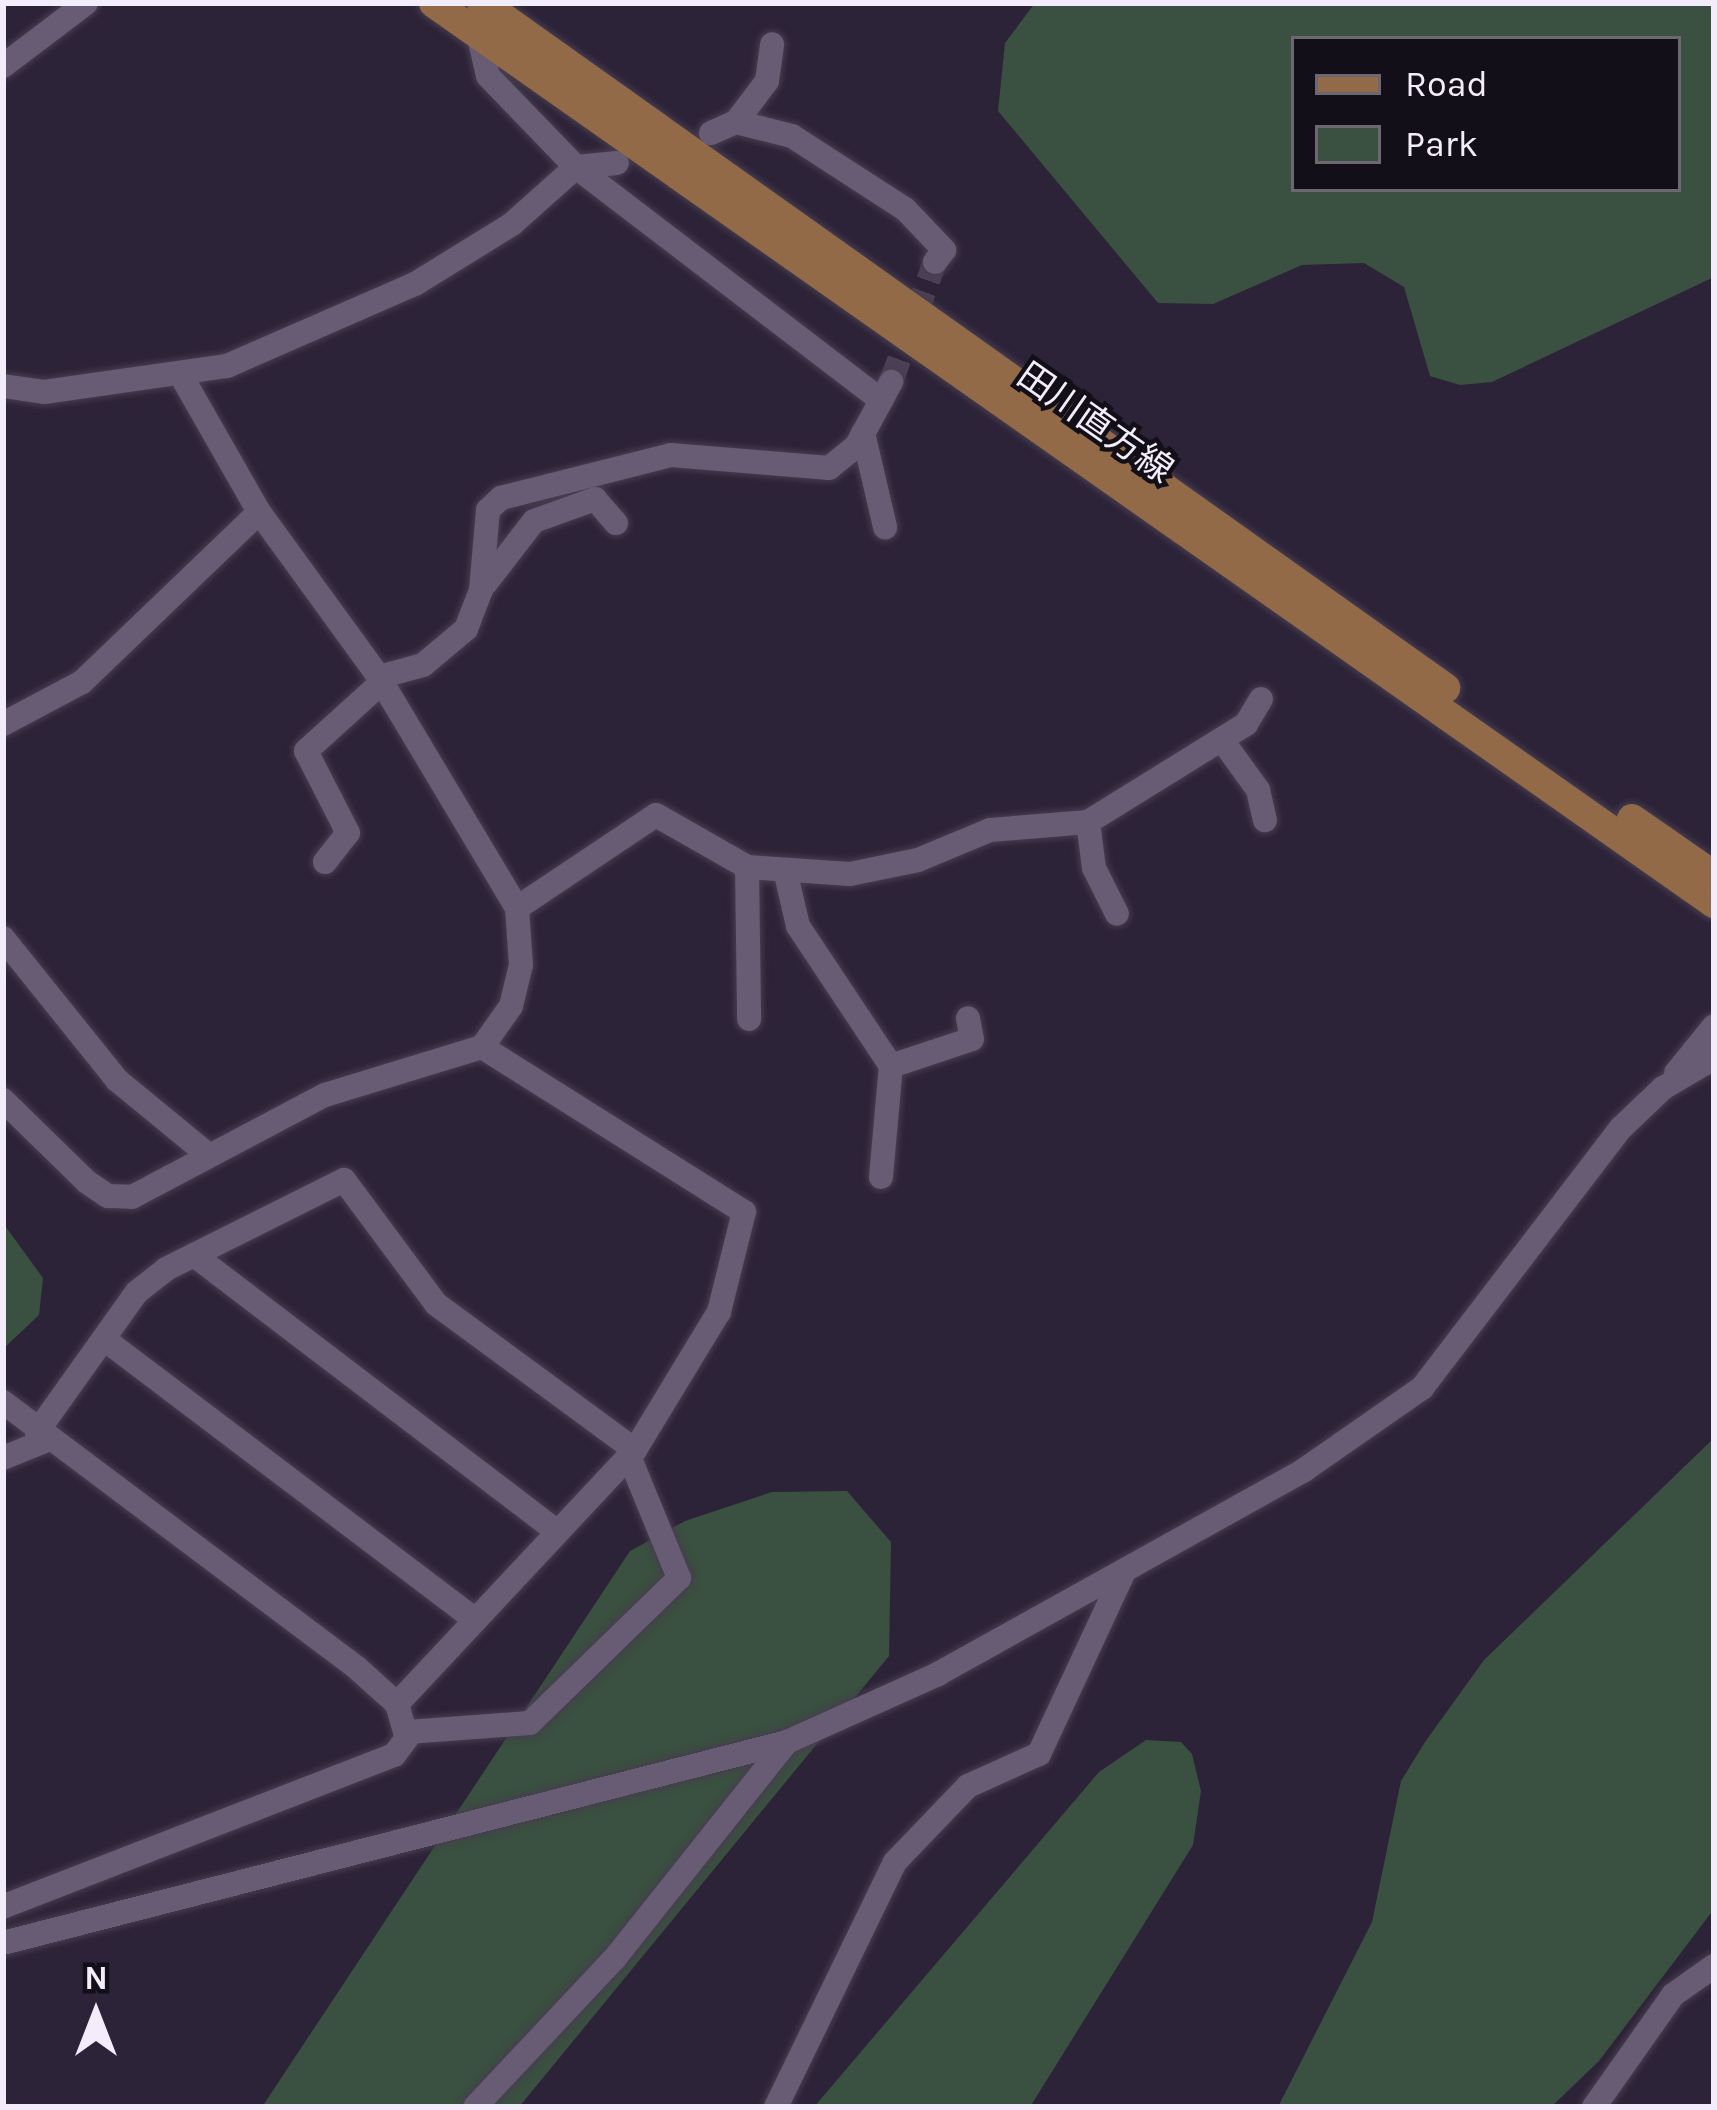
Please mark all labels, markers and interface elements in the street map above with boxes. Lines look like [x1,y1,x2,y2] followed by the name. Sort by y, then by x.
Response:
[1291,36,1681,192] legend
[1405,63,1488,105] text: Road
[1405,123,1478,165] text: Park
[1009,354,1181,492] street label: 田川直方線
[36,1954,156,2074] north arrow
[84,1959,108,1997] text: N

